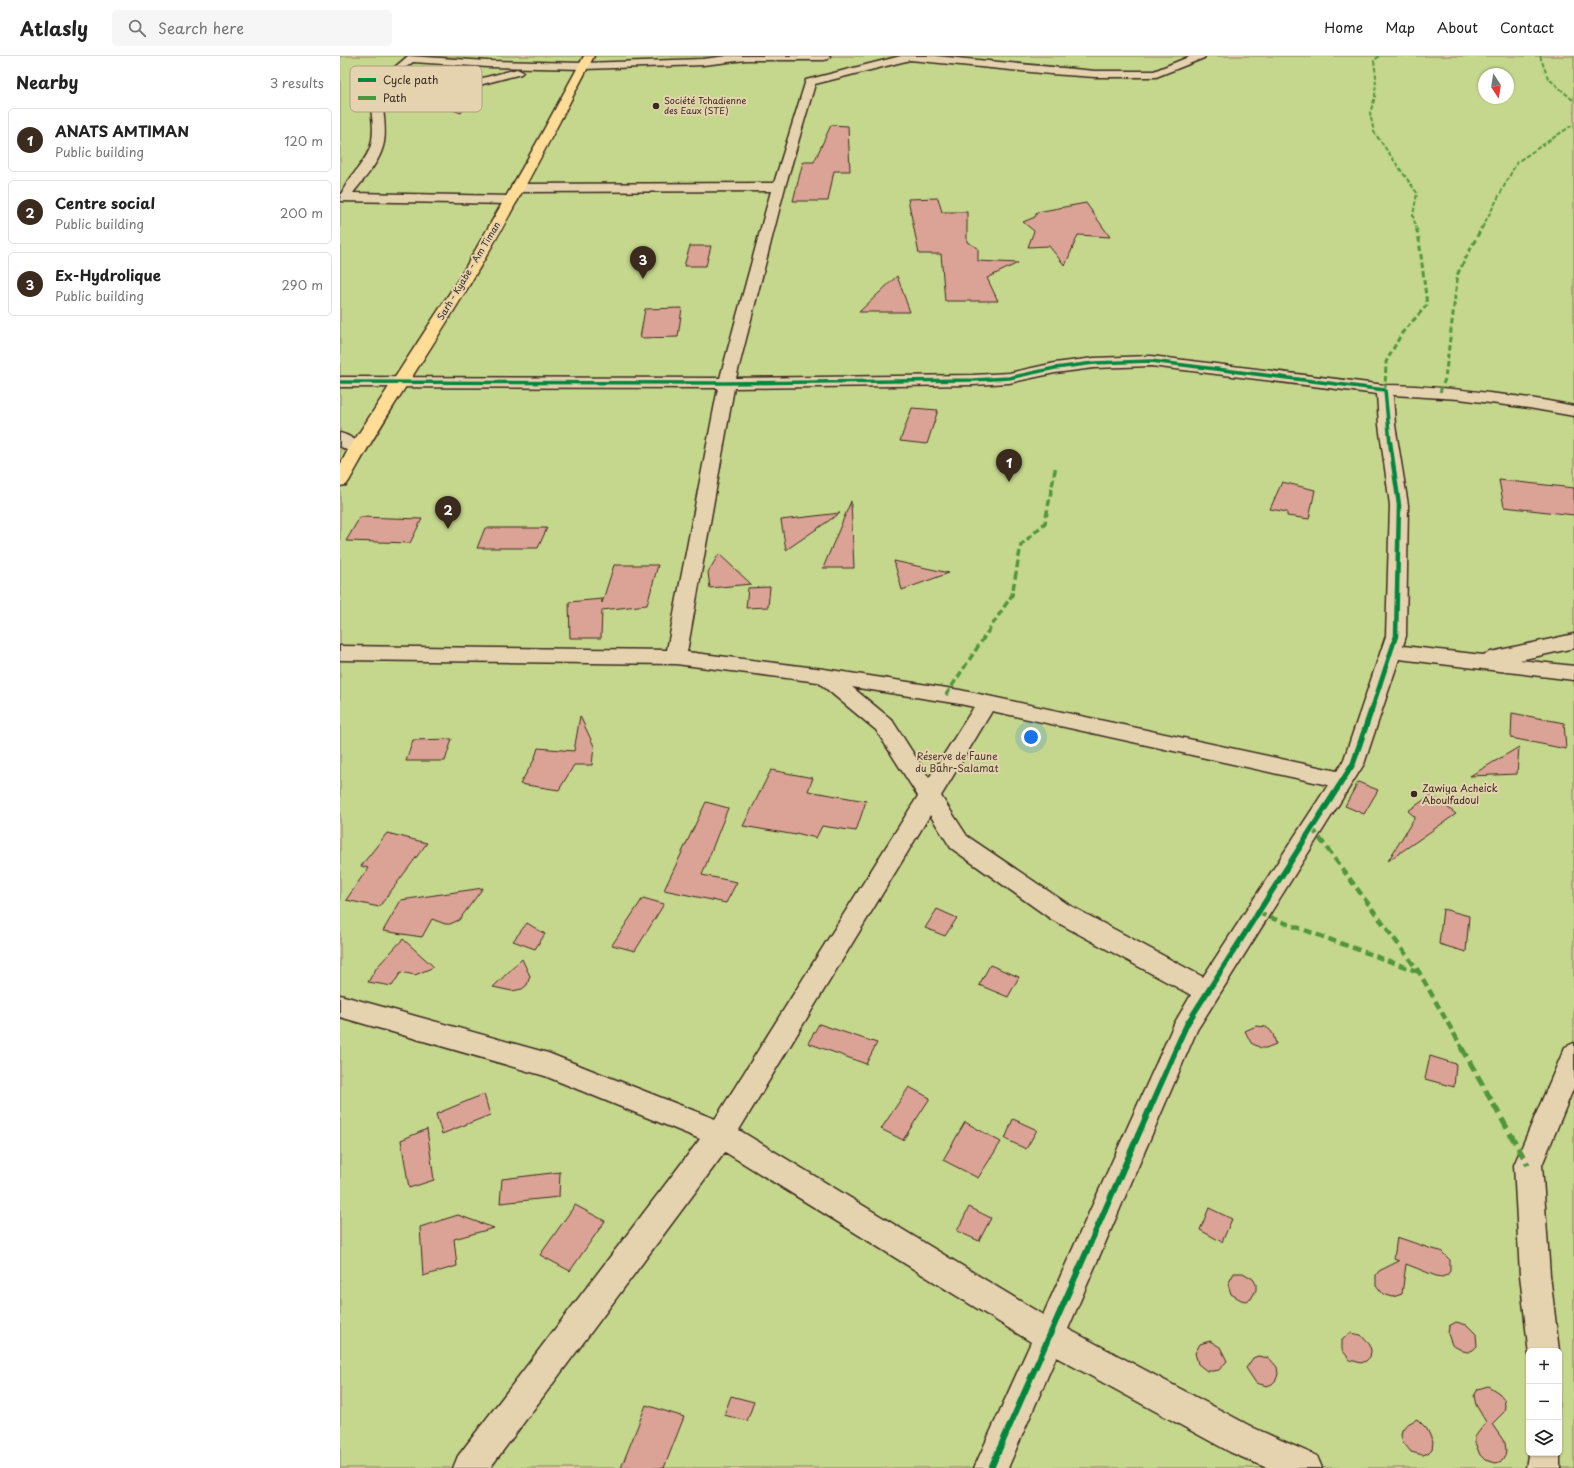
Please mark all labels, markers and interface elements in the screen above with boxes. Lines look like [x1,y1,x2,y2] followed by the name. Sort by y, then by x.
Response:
[112,10,392,46] search box
[20,14,88,42] text: Atlasly
[158,16,244,39] text: Search here
[126,17,148,39] icon: search
[1324,17,1363,38] text: Home
[1385,17,1415,38] text: Map
[1437,17,1478,38] text: About
[1500,17,1554,38] text: Contact
[350,66,482,112] legend
[1478,68,1514,104] north arrow
[16,69,78,95] text: Nearby
[383,71,438,88] text: Cycle path
[270,73,324,92] text: 3 results
[383,89,407,106] text: Path
[664,93,746,117] place label: Société Tchadienne des Eaux (STE)
[651,101,661,111] marker: Société Tchadienne des Eaux (STE)
[55,119,189,142] text: ANATS AMTIMAN
[27,131,33,150] text: 1
[284,131,323,150] text: 120 m
[55,142,144,161] text: Public building
[55,191,155,214] text: Centre social
[25,203,35,222] text: 2
[280,203,323,222] text: 200 m
[55,214,144,233] text: Public building
[433,219,503,322] street label: Sarh - Kyabe - Am Timan
[630,246,656,279] pin: 3
[55,263,161,286] text: Ex-Hydrolique
[26,275,34,294] text: 3
[282,275,323,294] text: 290 m
[55,286,144,305] text: Public building
[996,449,1022,482] pin: 1
[435,496,461,529] pin: 2
[1021,727,1041,747] your location
[915,748,999,775] park label: Réserve de Faune du Bahr-Salamat
[1422,780,1498,807] place label: Zawiya Acheick Aboulfadoul
[1409,789,1419,799] marker: Zawiya Acheick Aboulfadoul
[1526,1348,1562,1456] map controls
[1526,1348,1562,1384] button: +
[1526,1384,1562,1420] button: −
[1526,1420,1562,1456] button: layers

